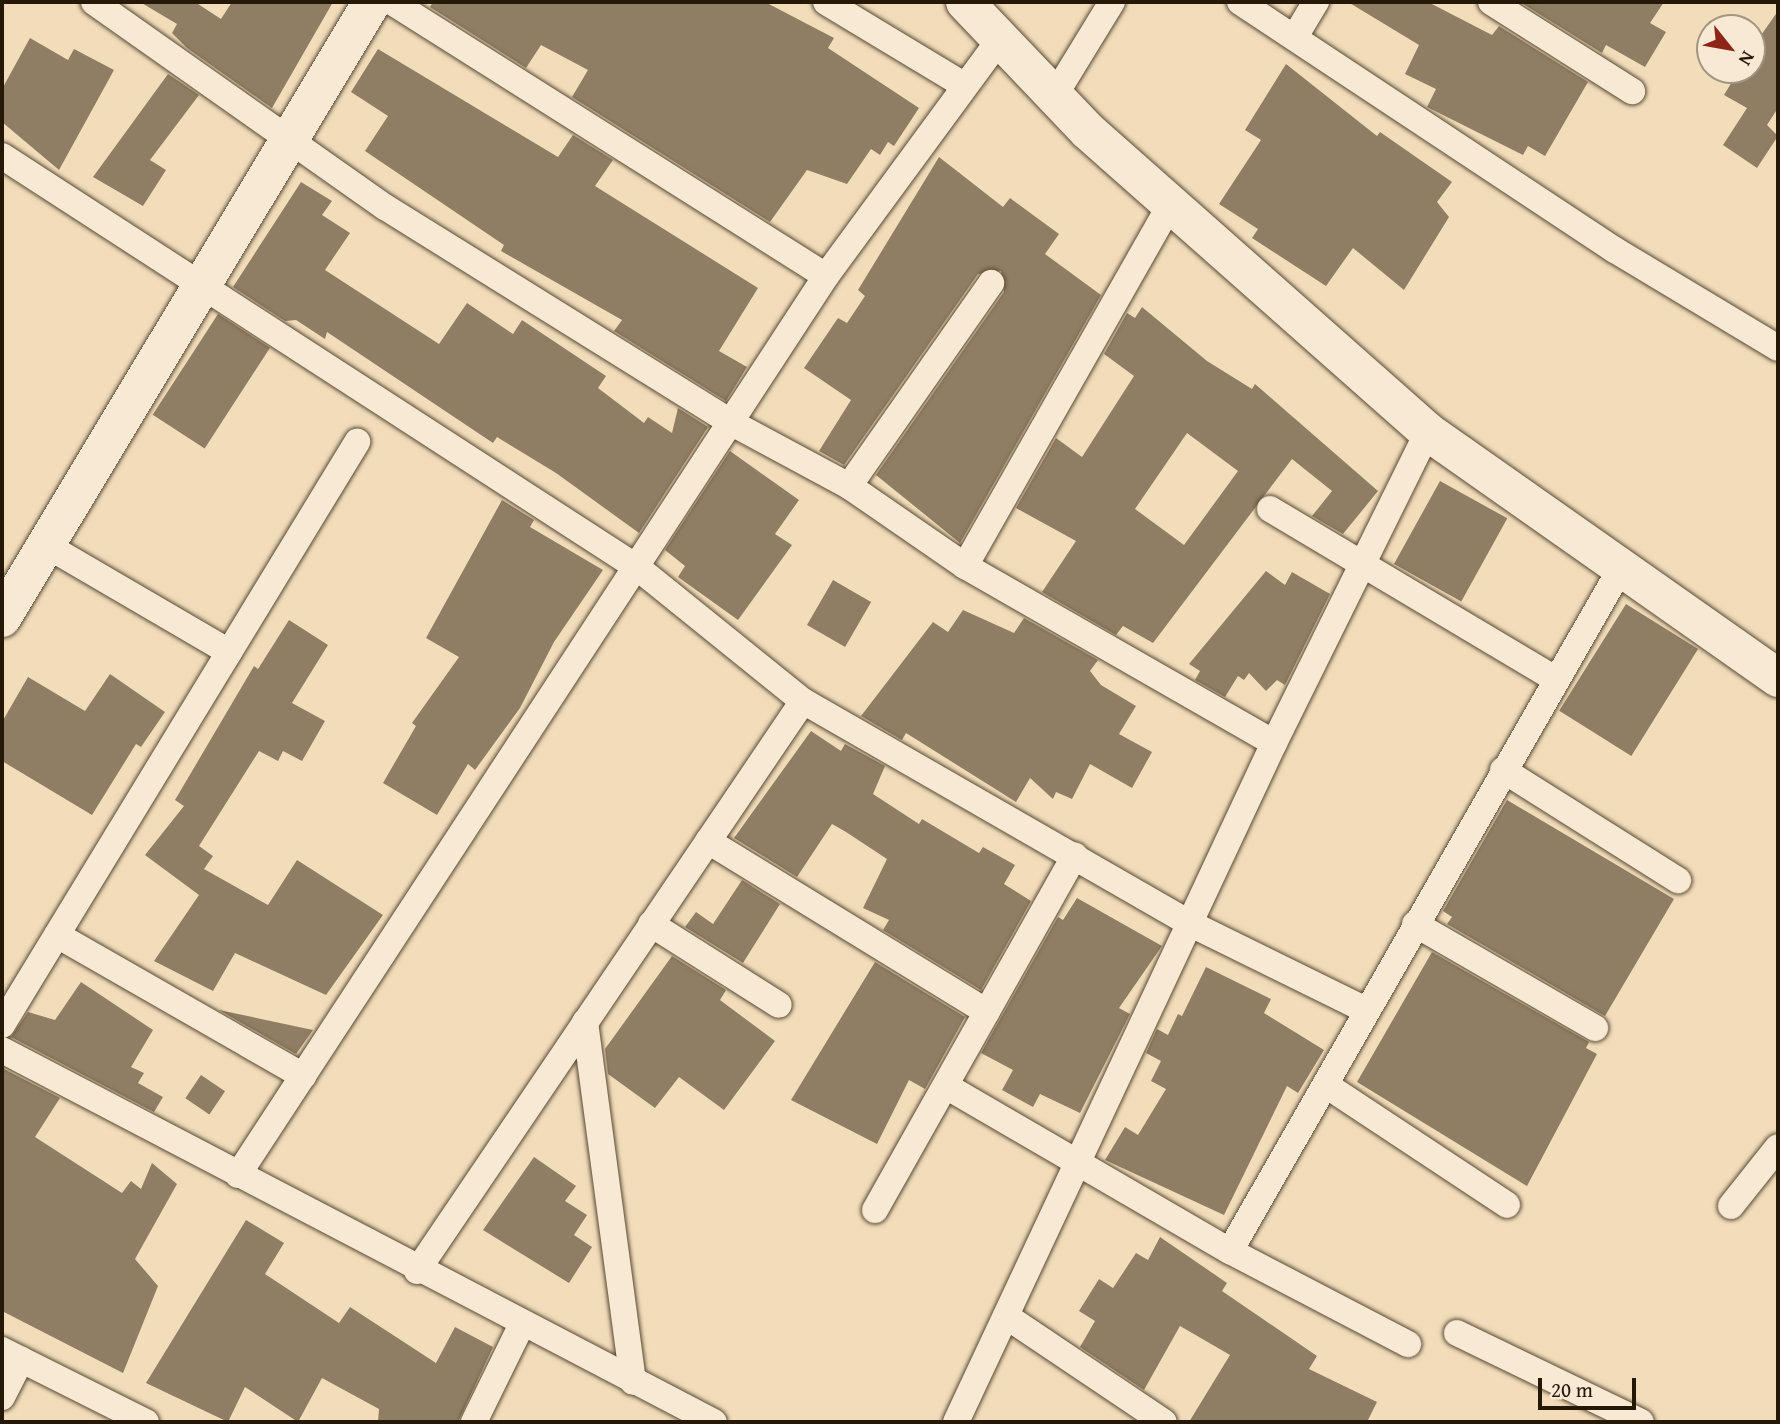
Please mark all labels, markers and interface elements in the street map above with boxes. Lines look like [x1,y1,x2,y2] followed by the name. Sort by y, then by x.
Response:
[1696,14,1766,84] north arrow
[1732,46,1763,71] text: N
[1542,1364,1640,1408] scale bar
[1551,1374,1593,1405] text: 20 m

